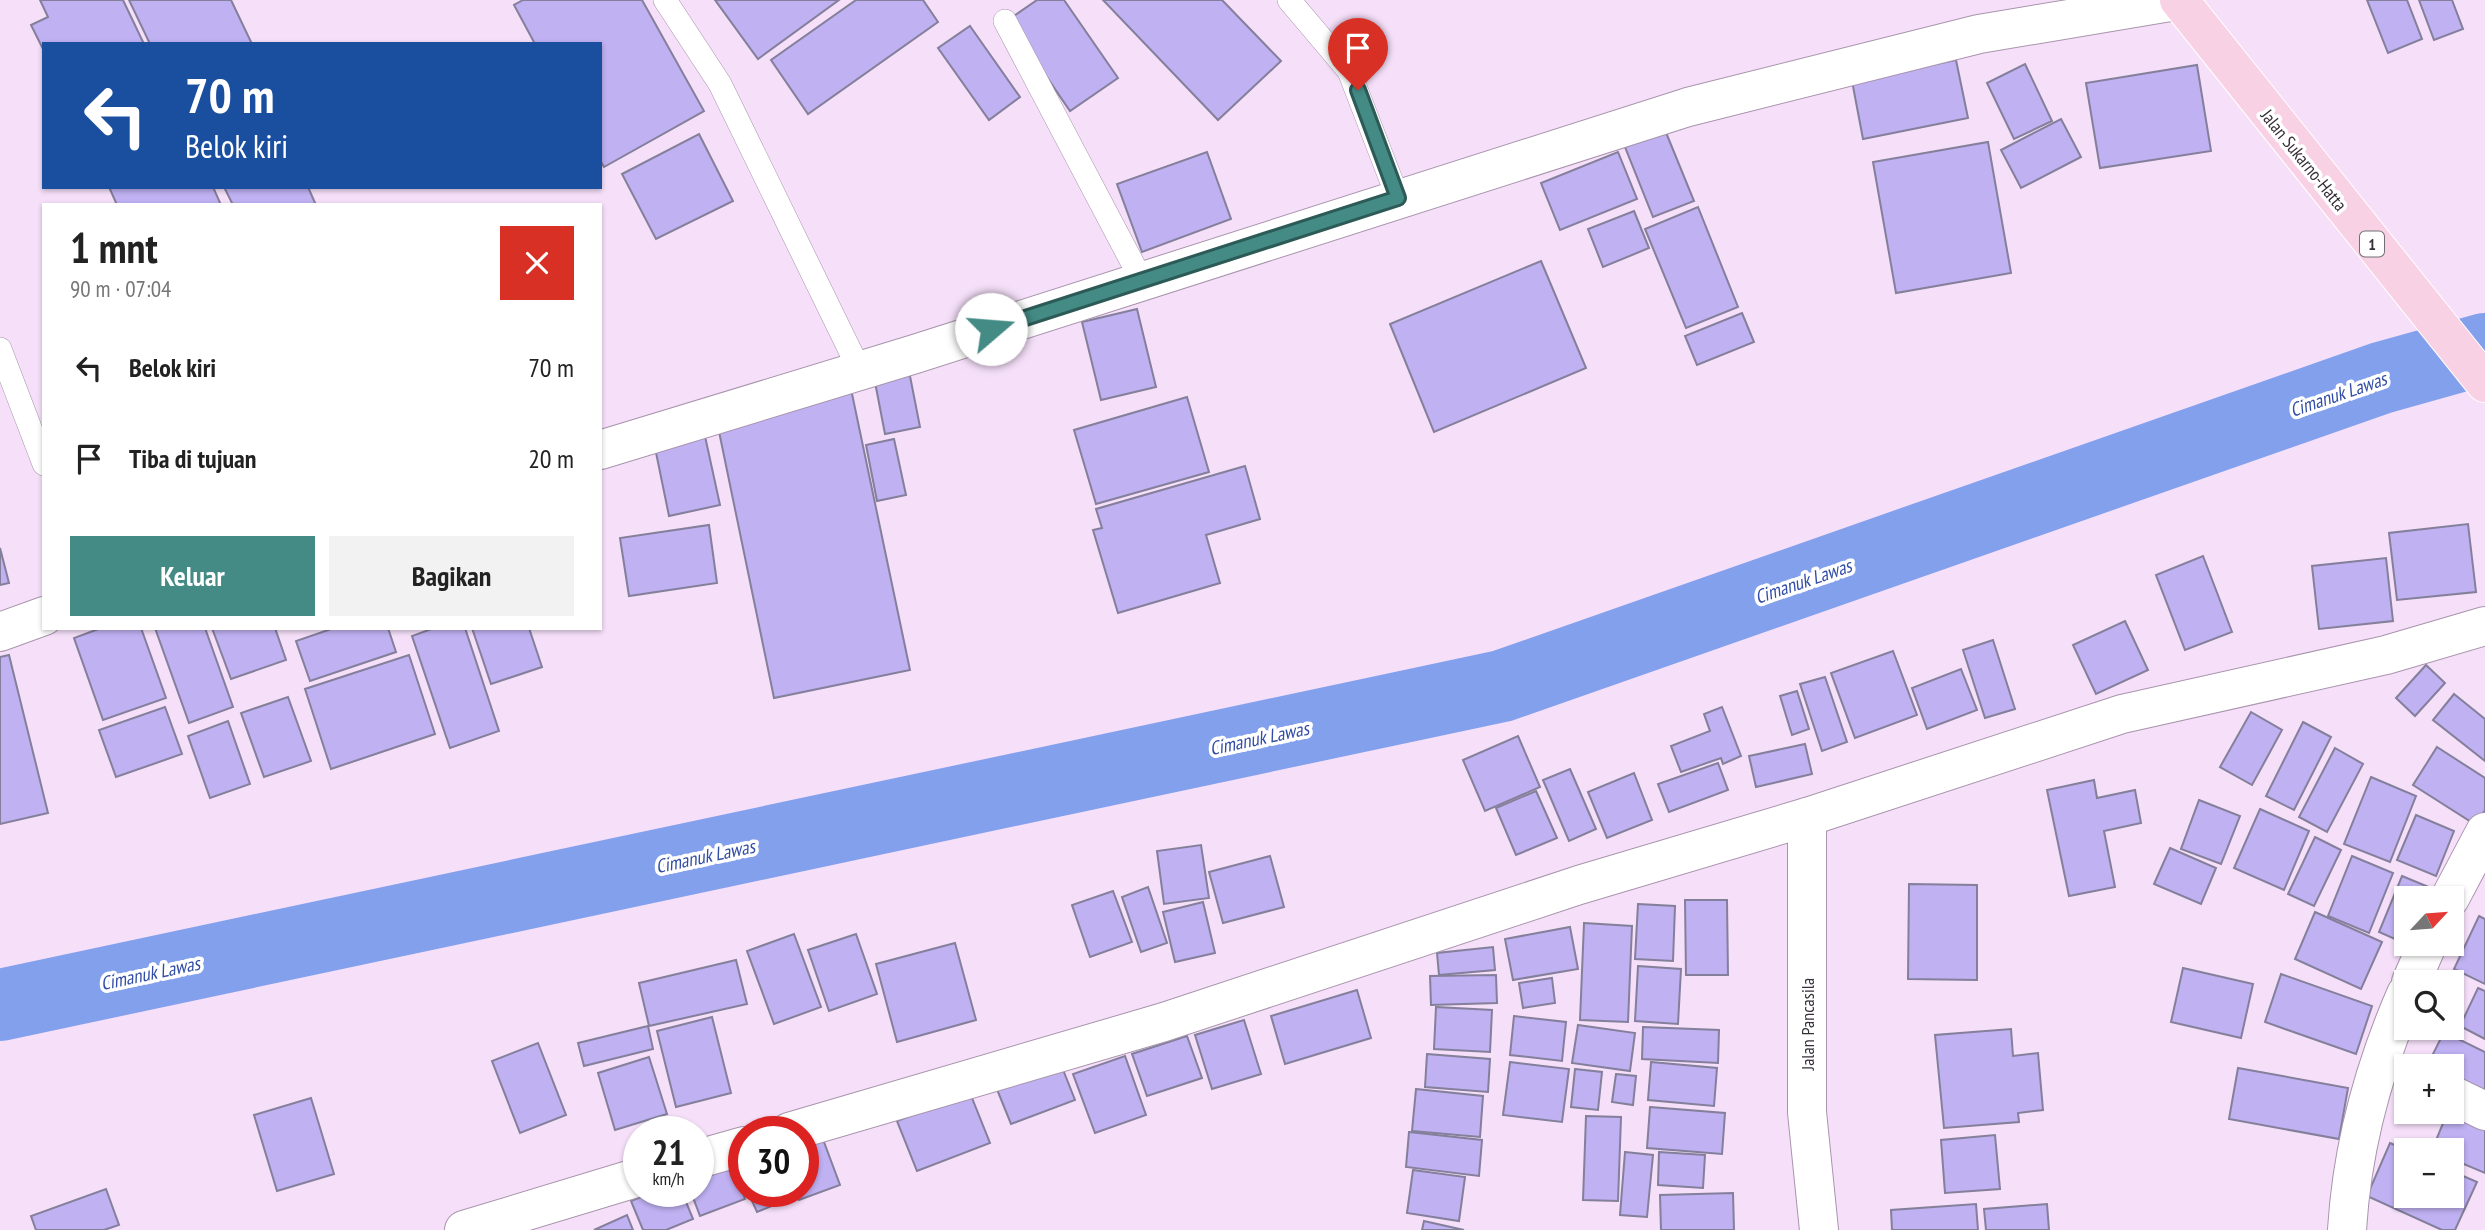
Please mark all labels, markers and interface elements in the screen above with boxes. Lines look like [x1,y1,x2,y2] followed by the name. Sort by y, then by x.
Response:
[1328,18,1388,90] pin
[1339,29,1377,67] icon: arrive
[185,63,274,127] text: 70 m
[70,70,161,161] icon: left
[2255,104,2352,215] street label: Jalan Sukarno-Hatta
[185,125,288,167] text: Belok kiri
[70,220,158,275] text: 1 mnt
[500,226,574,300] button: close
[2360,232,2384,256] road number: 1
[70,274,171,303] text: 90 m · 07:04
[954,292,1028,366] position arrow
[70,349,108,387] icon: left
[129,351,216,384] text: Belok kiri
[528,351,574,384] text: 70 m
[2286,366,2391,422] water label: Cimanuk Lawas
[70,440,108,478] icon: arrive
[129,442,257,475] text: Tiba di tujuan
[528,442,574,475] text: 20 m
[70,536,315,616] button: Keluar
[329,536,574,616] button: Bagikan
[1751,553,1856,609] water label: Cimanuk Lawas
[1207,715,1312,760] water label: Cimanuk Lawas
[653,833,758,878] water label: Cimanuk Lawas
[2394,886,2464,956] north arrow
[2394,886,2464,1208] map controls
[98,950,203,995] water label: Cimanuk Lawas
[2394,970,2464,1040] button: search
[1796,978,1819,1071] street label: Jalan Pancasila
[2394,1054,2464,1124] button: +
[728,1116,819,1207] speed limit sign: 30
[652,1129,685,1175] text: 21
[2394,1138,2464,1208] button: −
[653,1167,684,1190] text: km/h

